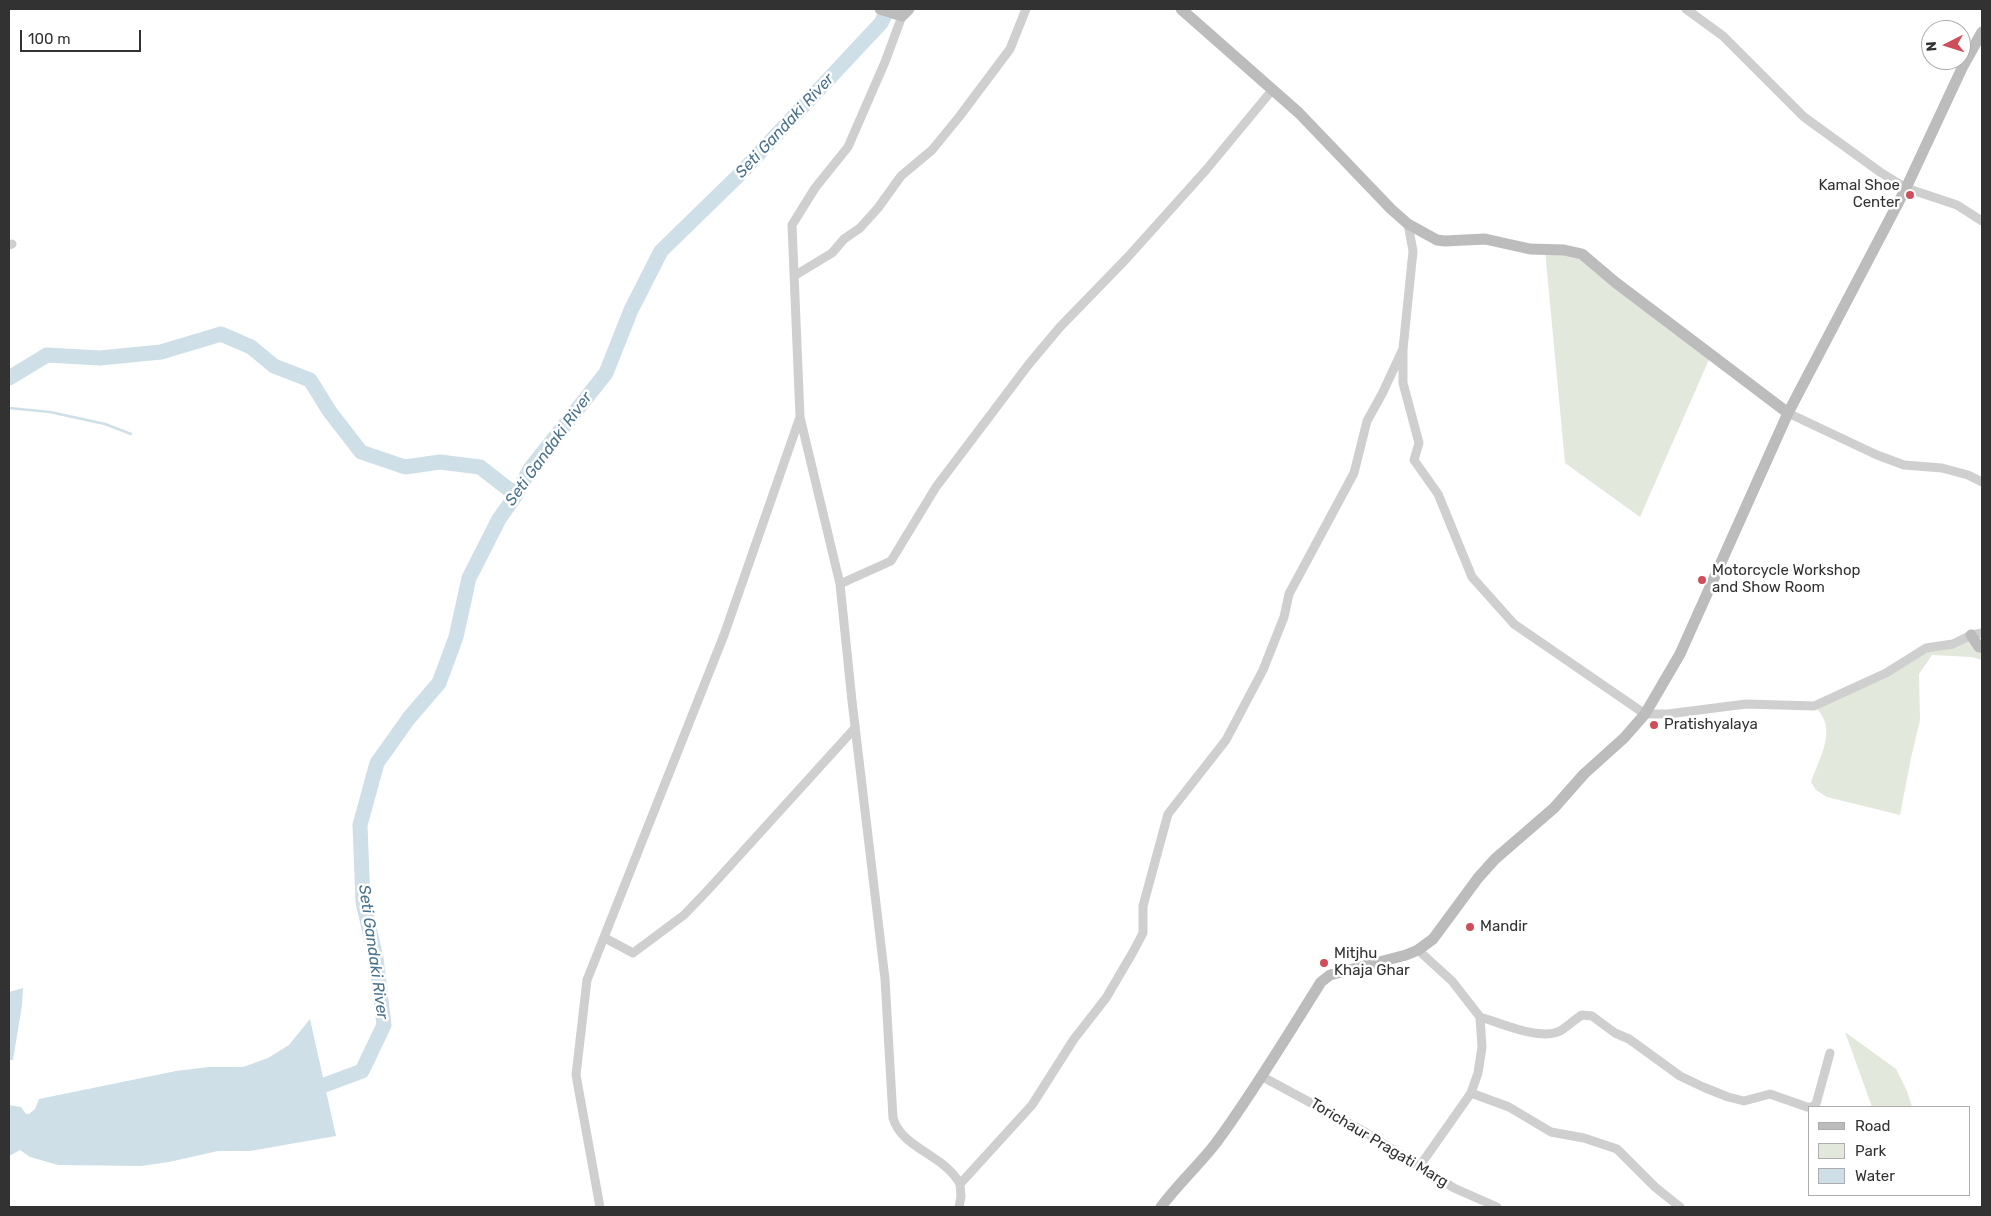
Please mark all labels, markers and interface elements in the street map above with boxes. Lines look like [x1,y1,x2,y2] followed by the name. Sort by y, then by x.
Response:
[22,20,144,52] scale bar
[1921,20,1971,70] north arrow
[28,30,70,48] text: 100 m
[1923,41,1940,52] text: N
[732,70,838,182] water label: Seti Gandaki River
[1818,177,1900,212] place label: Kamal Shoe Center
[1904,189,1916,201] marker: Kamal Shoe Center
[501,388,597,510] water label: Seti Gandaki River
[1712,562,1860,597] place label: Motorcycle Workshop and Show Room
[1696,574,1708,586] marker: Motorcycle Workshop and Show Room
[1664,716,1758,734] place label: Pratishyalaya
[1648,719,1660,731] marker: Pratishyalaya
[354,883,392,1021] water label: Seti Gandaki River
[1480,918,1528,936] place label: Mandir
[1464,921,1476,933] marker: Mandir
[1334,945,1410,980] place label: Mitjhu Khaja Ghar
[1318,957,1330,969] marker: Mitjhu Khaja Ghar
[1307,1095,1451,1191] street label: Torichaur Pragati Marg
[1808,1106,1971,1196] legend
[1855,1117,1891,1135] text: Road
[1855,1142,1886,1160] text: Park
[1855,1167,1895,1185] text: Water

